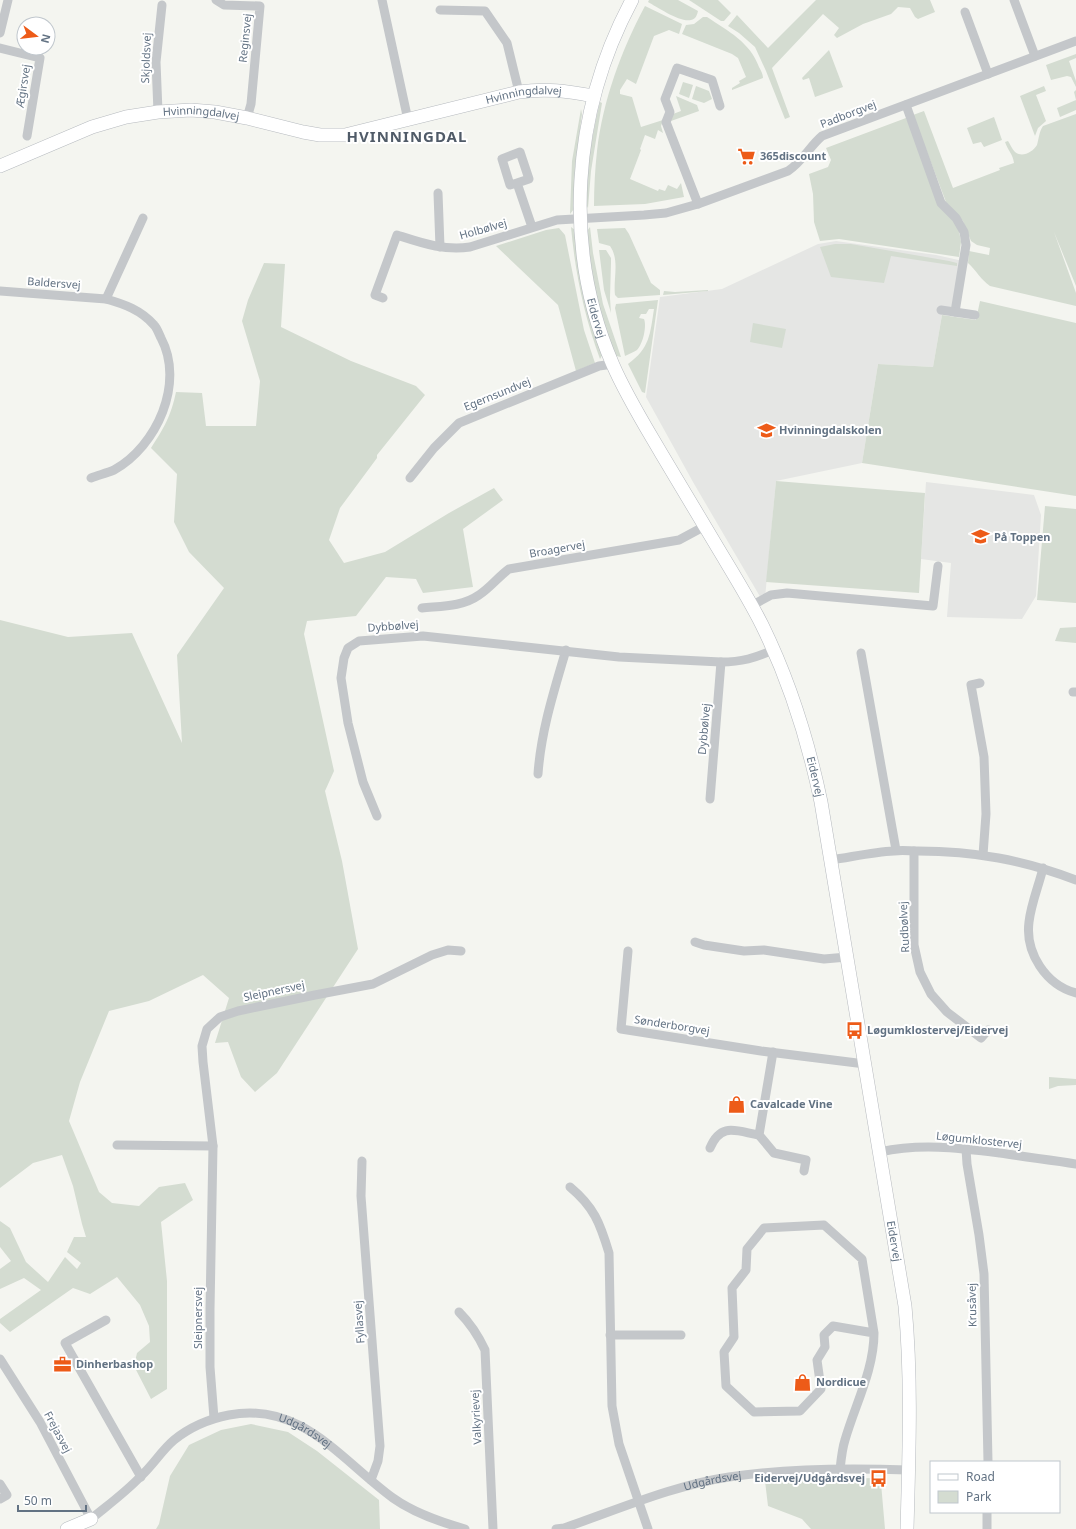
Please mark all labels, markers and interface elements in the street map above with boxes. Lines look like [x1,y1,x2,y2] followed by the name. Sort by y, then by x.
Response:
[234,13,255,63] street label: Reginsvej
[16,16,56,56] north arrow
[38,32,55,45] text: N
[137,32,154,84] street label: Skjoldsvej
[12,63,33,110] street label: Ægirsvej
[484,82,562,107] street label: Hvinningdalvej
[818,96,878,131] street label: Padborgvej
[162,102,241,123] street label: Hvinningdalvej
[347,126,467,146] district label: HVINNINGDAL
[737,146,757,166] supermarket icon: 365discount
[760,148,826,163] place label: 365discount
[457,215,508,242] street label: Holbølvej
[27,273,81,292] street label: Baldersvej
[584,296,610,340] street label: Eidervej
[461,373,532,414] street label: Egernsundvej
[756,420,776,440] school or university icon: Hvinningdalskolen
[779,422,882,437] place label: Hvinningdalskolen
[971,527,991,547] school or university icon: På Toppen
[994,529,1050,544] place label: På Toppen
[528,536,586,561] street label: Broagervej
[367,616,419,635] street label: Dybbølvej
[694,703,713,755] street label: Dybbølvej
[804,755,828,798] street label: Eidervej
[895,901,912,953] street label: Rudbølvej
[242,977,306,1004] street label: Sleipnersvej
[633,1011,711,1038] street label: Sønderborgvej
[844,1020,864,1040] bus stop icon: Løgumklostervej/Eidervej
[867,1022,1008,1037] place label: Løgumklostervej/Eidervej
[727,1094,747,1114] shop icon: Cavalcade Vine
[750,1096,833,1111] place label: Cavalcade Vine
[935,1128,1023,1151] street label: Løgumklostervej
[884,1219,905,1263] street label: Eidervej
[964,1283,979,1327] street label: Krusåvej
[190,1287,205,1349] street label: Sleipnersvej
[350,1300,367,1344] street label: Fyllasvej
[53,1354,73,1374] office icon: Dinherbashop
[76,1356,153,1371] place label: Dinherbashop
[793,1372,813,1392] shop icon: Nordicue
[816,1374,867,1389] place label: Nordicue
[467,1389,484,1445] street label: Valkyrievej
[41,1408,76,1455] street label: Frejasvej
[277,1409,335,1451] street label: Udgårdsvej
[930,1461,1060,1513] legend
[682,1467,742,1494] street label: Udgårdsvej
[868,1468,888,1488] bus stop icon: Eidervej/Udgårdsvej
[966,1468,995,1485] text: Road
[754,1470,865,1485] place label: Eidervej/Udgårdsvej
[18,1487,86,1513] scale bar
[966,1488,992,1505] text: Park
[24,1492,52,1509] text: 50 m

